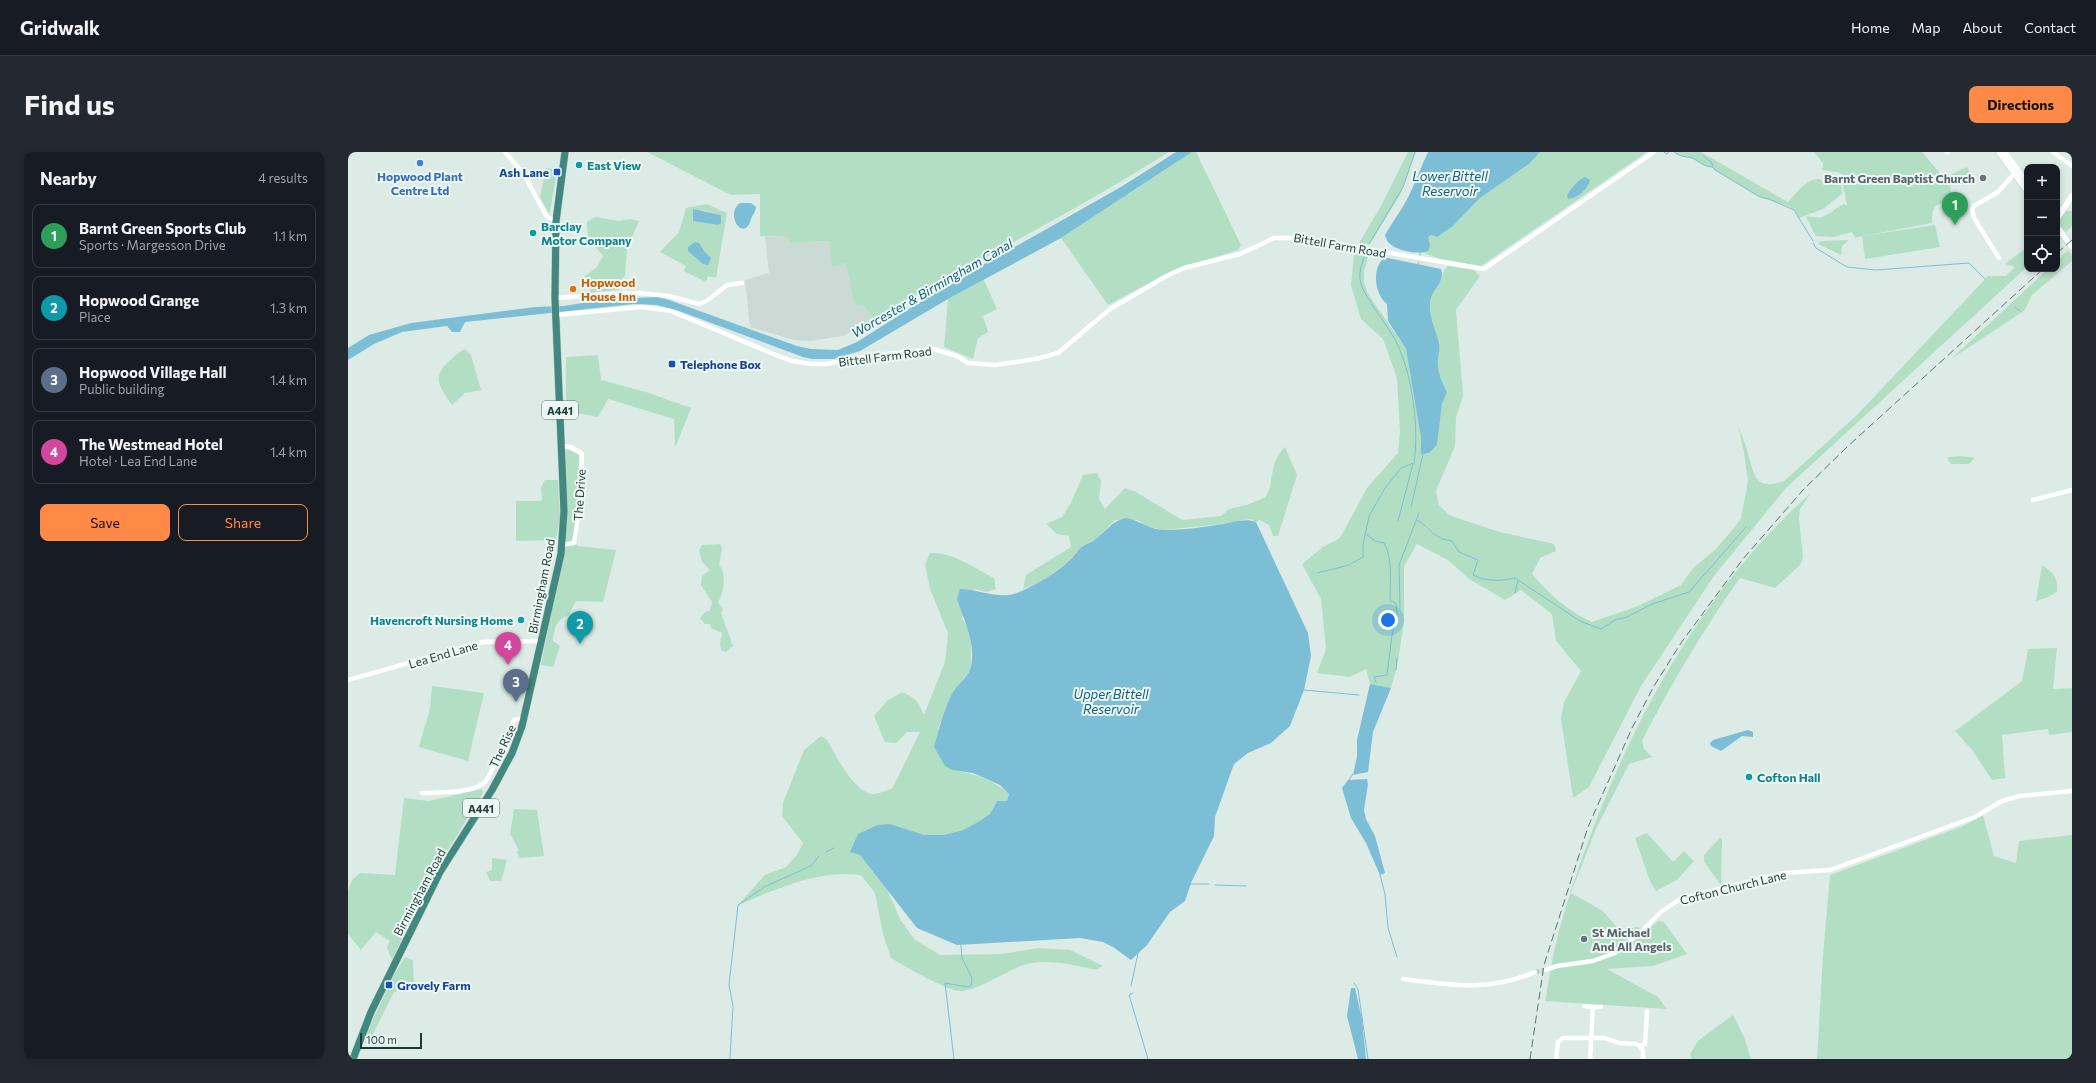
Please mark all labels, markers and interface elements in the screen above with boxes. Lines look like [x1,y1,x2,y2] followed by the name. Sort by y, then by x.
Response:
[20,16,100,39] text: Gridwalk
[1851,19,1890,36] text: Home
[1912,19,1940,36] text: Map
[1962,19,2002,36] text: About
[2024,19,2076,36] text: Contact
[1969,86,2072,123] button: Directions
[24,87,115,121] text: Find us
[415,158,425,168] marker: Hopwood Plant Centre Ltd
[587,158,641,172] place label: East View
[574,160,584,170] marker: East View
[2024,164,2060,272] map controls
[2024,164,2060,200] button: +
[499,165,549,179] place label: Ash Lane
[552,167,562,177] marker: Ash Lane
[40,168,97,189] text: Nearby
[1412,168,1488,199] water label: Lower Bittell Reservoir
[377,169,463,197] place label: Hopwood Plant Centre Ltd
[258,170,308,186] text: 4 results
[1824,171,1975,185] place label: Barnt Green Baptist Church
[1978,173,1988,183] marker: Barnt Green Baptist Church
[1942,192,1968,225] pin: 1
[2024,200,2060,236] button: −
[79,219,246,237] text: Barnt Green Sports Club
[541,219,632,247] place label: Barclay Motor Company
[51,228,57,244] text: 1
[273,228,307,244] text: 1.1 km
[528,228,538,238] marker: Barclay Motor Company
[1293,230,1387,260] street label: Bittell Farm Road
[848,235,1016,341] water label: Worcester & Birmingham Canal
[2024,236,2060,272] button: locate
[79,237,226,253] text: Sports · Margesson Drive
[581,275,636,303] place label: Hopwood House Inn
[568,284,578,294] marker: Hopwood House Inn
[79,291,199,309] text: Hopwood Grange
[50,300,58,316] text: 2
[270,300,307,316] text: 1.3 km
[79,309,111,325] text: Place
[838,343,932,369] street label: Bittell Farm Road
[680,357,761,371] place label: Telephone Box
[667,359,677,369] marker: Telephone Box
[79,363,227,381] text: Hopwood Village Hall
[50,372,58,388] text: 3
[270,372,307,388] text: 1.4 km
[79,381,165,397] text: Public building
[542,401,578,419] road number: A441
[79,435,223,453] text: The Westmead Hotel
[50,444,58,460] text: 4
[270,444,307,460] text: 1.4 km
[79,453,197,469] text: Hotel · Lea End Lane
[570,468,588,522] street label: The Drive
[40,504,170,541] button: Save
[178,504,308,541] button: Share
[525,537,557,635] street label: Birmingham Road
[1378,610,1398,630] your location
[567,611,593,644] pin: 2
[370,613,513,627] place label: Havencroft Nursing Home
[516,615,526,625] marker: Havencroft Nursing Home
[495,632,521,665] pin: 4
[407,637,479,671] street label: Lea End Lane
[503,669,529,702] pin: 3
[1073,686,1149,717] water label: Upper Bittell Reservoir
[486,722,518,770] street label: The Rise
[1757,770,1821,784] place label: Cofton Hall
[1744,772,1754,782] marker: Cofton Hall
[463,799,499,817] road number: A441
[390,846,448,938] street label: Birmingham Road
[1678,867,1788,907] street label: Cofton Church Lane
[1592,925,1672,953] place label: St Michael And All Angels
[1579,934,1589,944] marker: St Michael And All Angels
[397,978,471,992] place label: Grovely Farm
[384,980,394,990] marker: Grovely Farm
[360,1031,422,1050] scale bar
[366,1033,397,1046] text: 100 m

